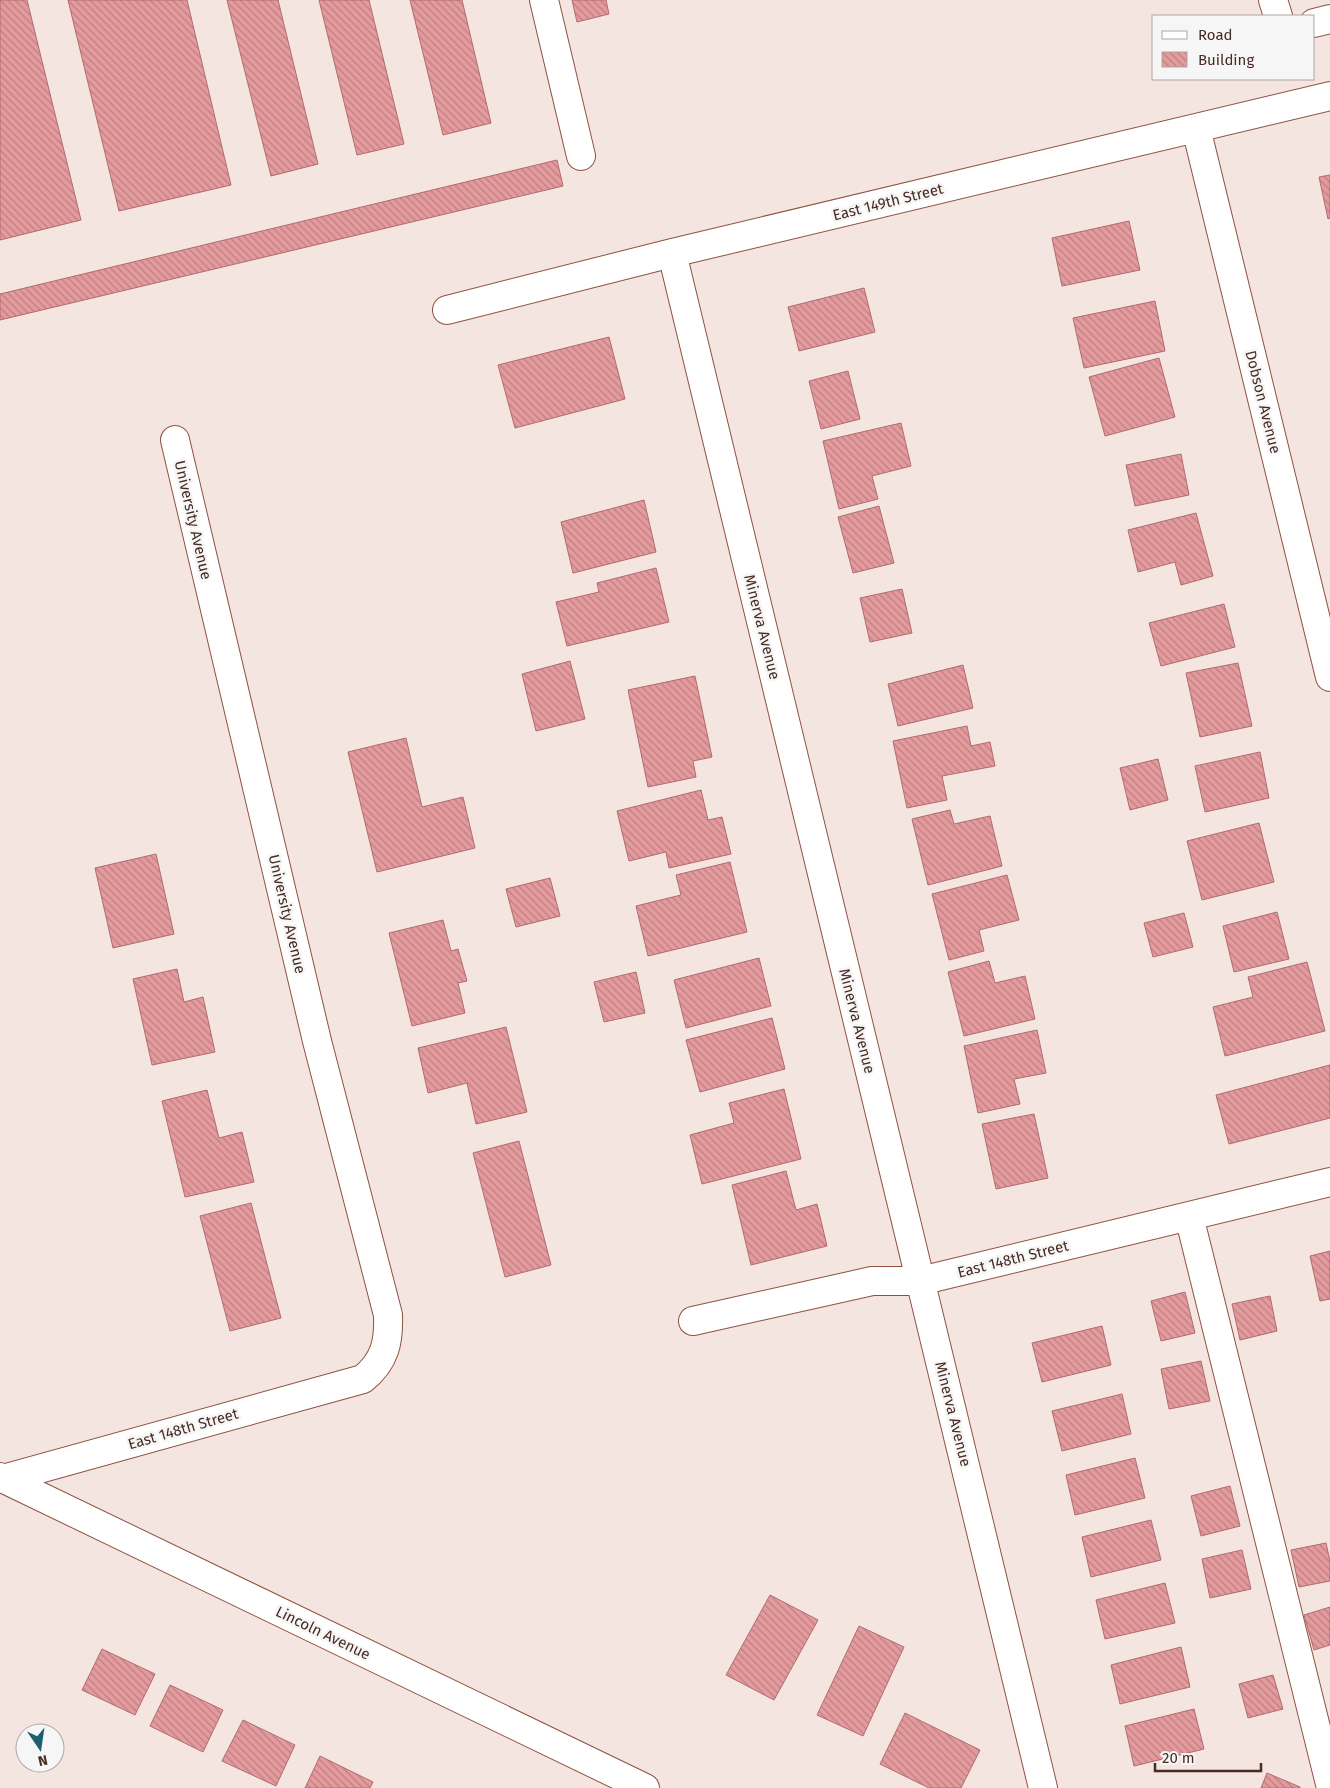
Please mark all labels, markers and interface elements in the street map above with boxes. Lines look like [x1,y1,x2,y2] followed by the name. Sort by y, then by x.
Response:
[1152,15,1315,80] legend
[1198,26,1233,44] text: Road
[1198,51,1254,69] text: Building
[831,179,946,224] street label: East 149th Street
[1241,349,1285,455] street label: Dobson Avenue
[171,459,215,581] street label: University Avenue
[740,573,784,681] street label: Minerva Avenue
[265,853,309,975] street label: University Avenue
[835,967,879,1075] street label: Minerva Avenue
[956,1236,1071,1282] street label: East 148th Street
[931,1360,975,1468] street label: Minerva Avenue
[126,1404,241,1453] street label: East 148th Street
[273,1602,373,1664] street label: Lincoln Avenue
[15,1723,65,1773] north arrow
[1155,1740,1261,1772] scale bar
[1162,1749,1195,1767] text: 20 m
[36,1751,49,1770] text: N

